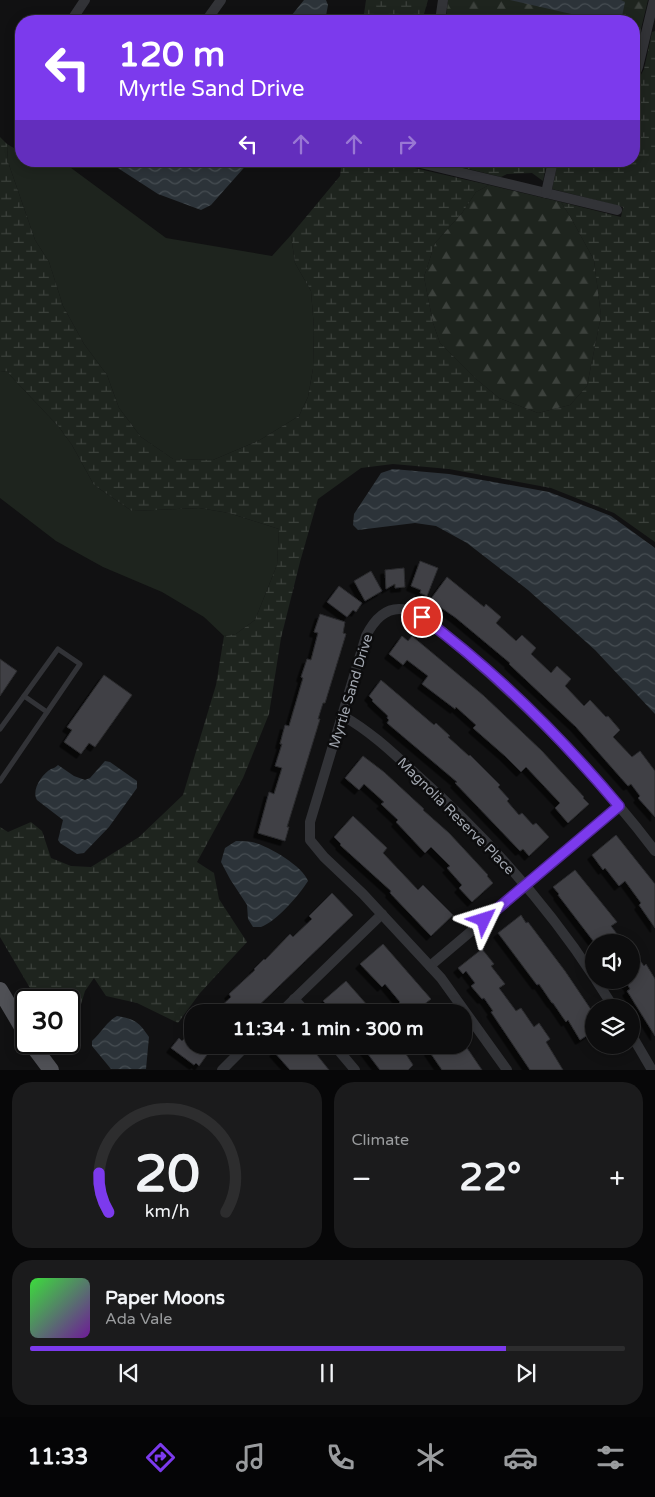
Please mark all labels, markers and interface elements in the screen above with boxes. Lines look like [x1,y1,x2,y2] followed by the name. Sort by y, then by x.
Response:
[118,34,225,76] text: 120 m
[35,35,100,100] icon: left
[118,76,304,102] text: Myrtle Sand Drive
[234,130,262,158] icon: left
[287,130,315,158] icon: ahead
[340,130,368,158] icon: ahead
[393,130,421,158] icon: right
[401,596,443,638] pin
[408,603,436,631] icon: arrive
[326,632,376,750] street label: Myrtle Sand Drive
[394,754,518,878] street label: Magnolia Reserve Place
[457,893,509,945] position arrow
[585,934,640,1054] map controls
[585,934,640,989] button: sound
[15,989,80,1054] speed limit sign: 30
[585,999,640,1054] button: layers
[232,1018,424,1040] text: 11:34 · 1 min · 300 m
[352,1130,409,1150] text: Climate
[134,1143,199,1206] text: 20
[459,1155,521,1201] text: 22°
[352,1162,371,1196] text: −
[609,1162,625,1196] text: +
[144,1201,189,1222] text: km/h
[105,1287,225,1309] text: Paper Moons
[105,1309,172,1329] text: Ada Vale
[115,1359,143,1387] icon: previous
[313,1359,341,1387] icon: pause
[512,1359,540,1387] icon: next
[143,1440,178,1475] icon: directions
[233,1440,268,1475] icon: music
[323,1440,358,1475] icon: phone
[413,1440,448,1475] icon: climate
[503,1440,538,1475] icon: car
[593,1440,628,1475] icon: filters
[27,1444,88,1470] text: 11:33

